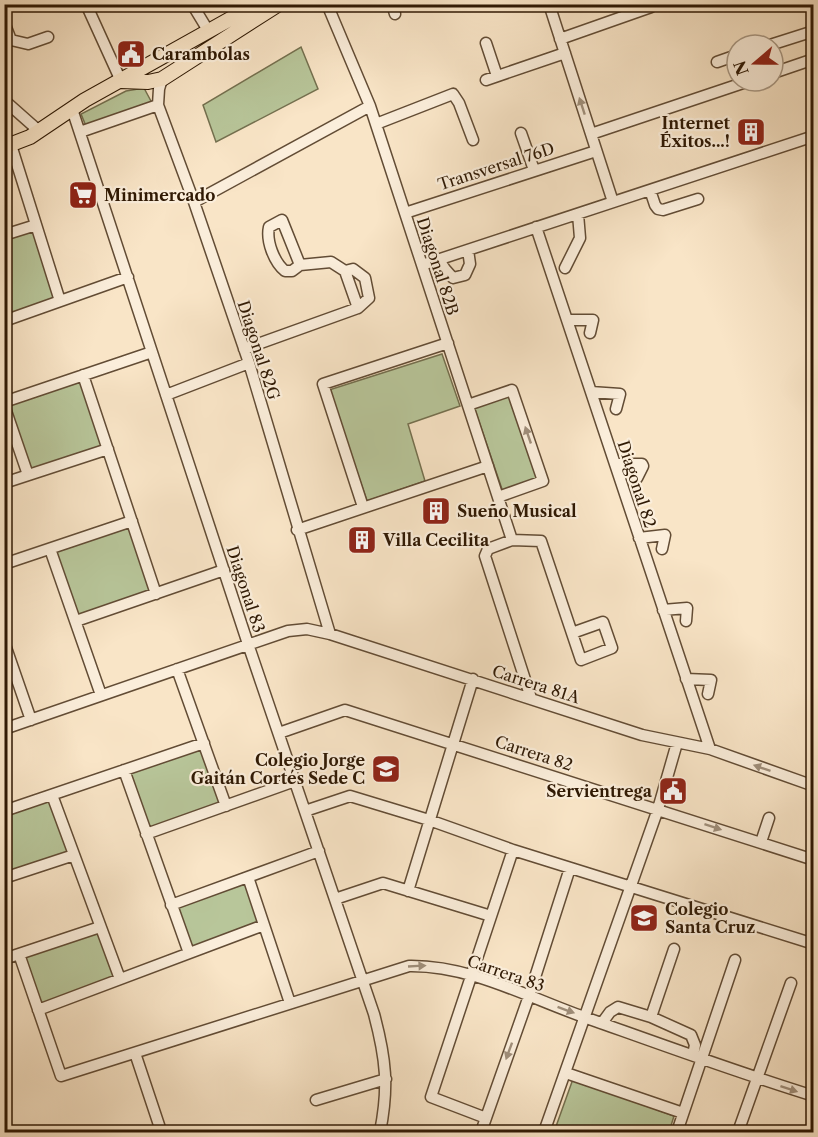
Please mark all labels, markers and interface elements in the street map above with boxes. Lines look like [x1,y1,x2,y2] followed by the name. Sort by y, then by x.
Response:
[725,33,785,93] north arrow
[115,38,147,70] public building icon: Carambolas
[152,44,250,64] place label: Carambolas
[729,58,753,78] text: N
[577,97,586,115] one-way arrow
[660,113,731,151] place label: Internet Éxitos...!
[735,116,767,148] building icon: Internet Éxitos...!
[435,138,557,194] street label: Transversal 76D
[67,179,99,211] supermarket icon: Minimercado
[104,185,215,205] place label: Minimercado
[413,215,463,317] street label: Diagonal 82B
[233,298,285,402] street label: Diagonal 82G
[522,426,532,444] one-way arrow
[613,438,661,530] street label: Diagonal 82
[420,495,452,527] building icon: Sueño Musical
[457,501,577,521] place label: Sueño Musical
[346,524,378,556] building icon: Villa Cecilita
[382,530,490,550] place label: Villa Cecilita
[223,543,269,635] street label: Diagonal 83
[490,660,583,708] street label: Carrera 81A
[492,731,576,775] street label: Carrera 82
[191,750,365,788] place label: Colegio Jorge Gaitán Cortés Sede C
[370,753,402,785] school or university icon: Colegio Jorge Gaitán Cortés Sede C
[753,762,771,772] one-way arrow
[657,775,689,807] public building icon: Servientrega
[546,781,653,801] place label: Servientrega
[704,823,722,832] one-way arrow
[665,899,755,937] place label: Colegio Santa Cruz
[628,902,660,934] school or university icon: Colegio Santa Cruz
[465,950,547,996] street label: Carrera 83
[407,962,426,971] one-way arrow
[557,1005,575,1015] one-way arrow
[504,1043,514,1061] one-way arrow
[780,1084,798,1094] one-way arrow

